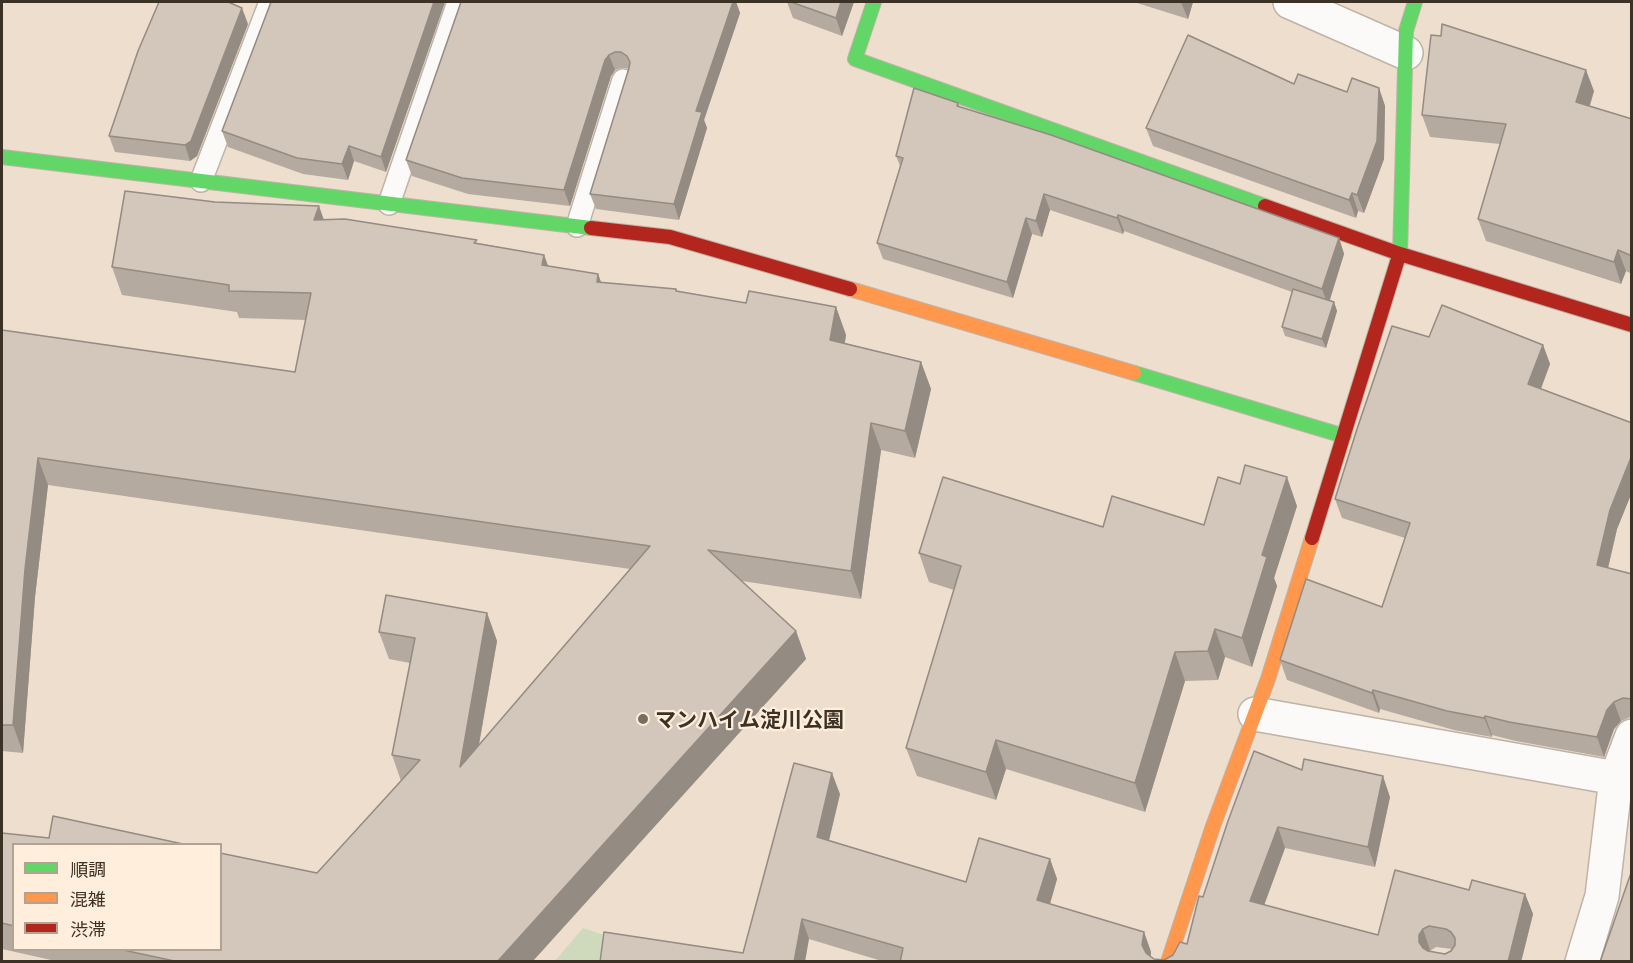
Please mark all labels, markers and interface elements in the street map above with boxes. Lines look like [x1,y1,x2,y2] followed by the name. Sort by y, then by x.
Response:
[655,706,844,732] place label: マンハイム淀川公園
[636,712,650,726] marker: マンハイム淀川公園
[12,843,222,951] legend
[70,855,106,881] text: 順調
[70,885,106,911] text: 混雑
[70,915,106,941] text: 渋滞

